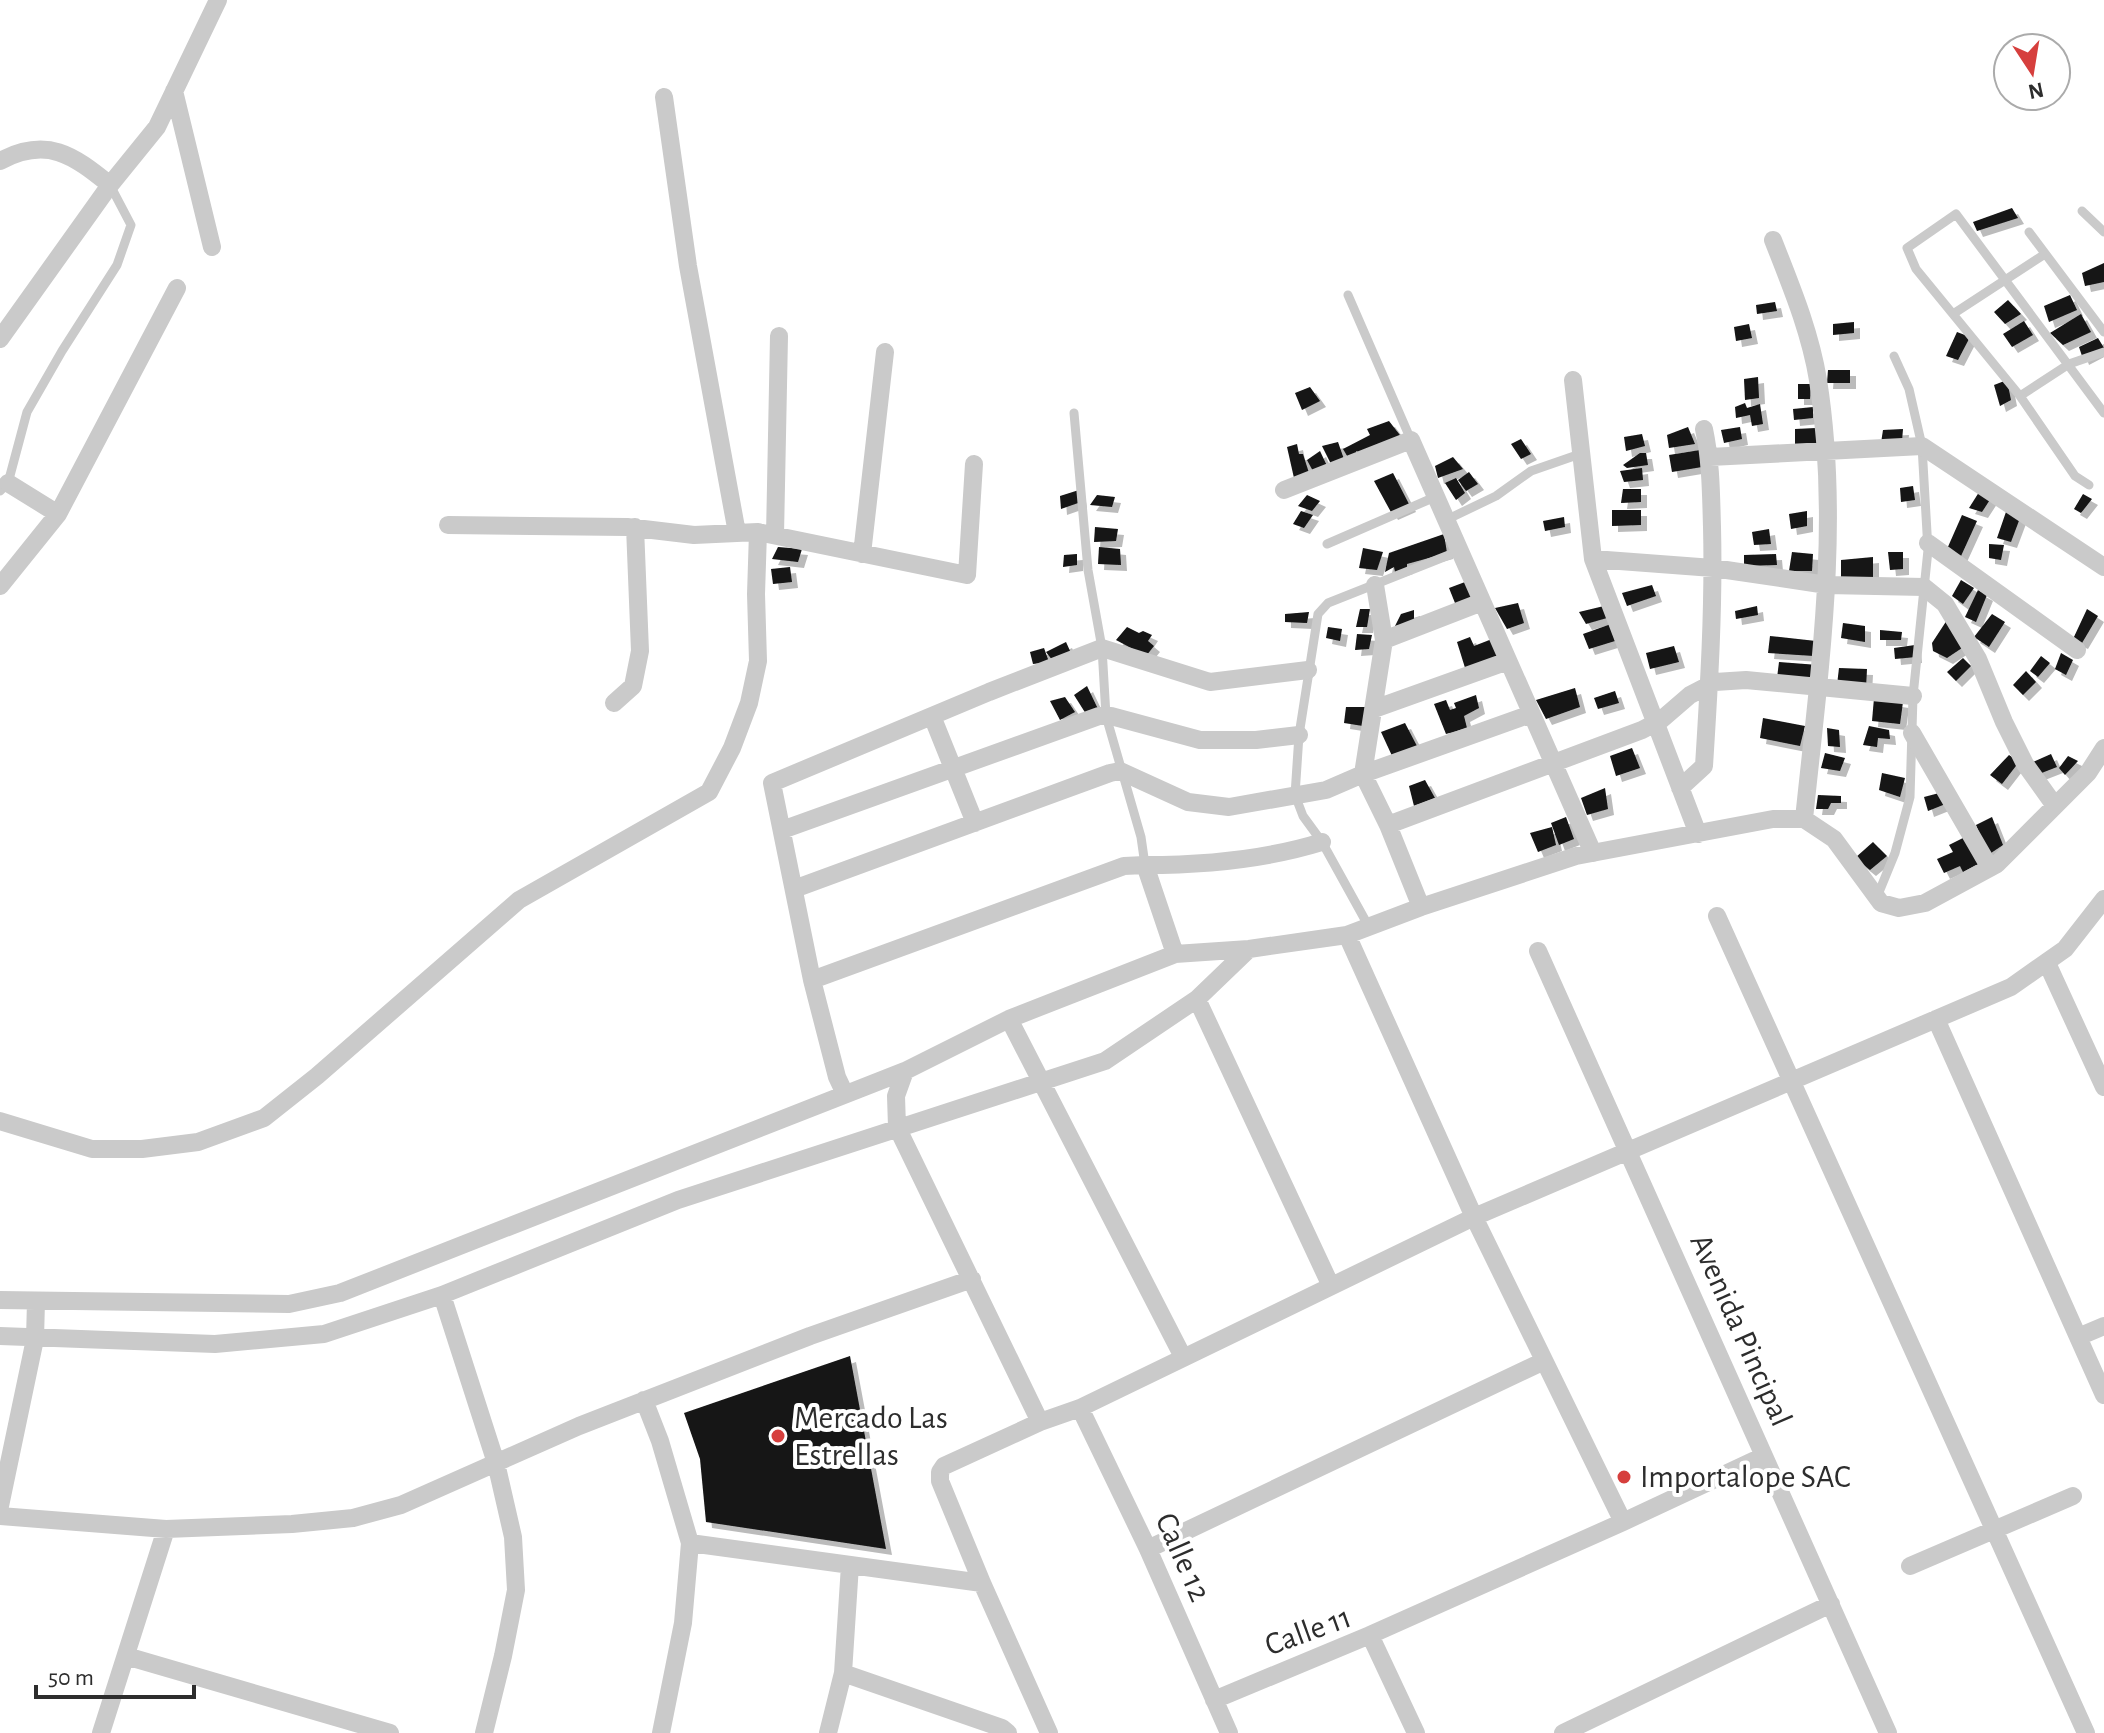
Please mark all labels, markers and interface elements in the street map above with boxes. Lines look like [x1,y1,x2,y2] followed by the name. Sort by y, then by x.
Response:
[1992,32,2072,112] north arrow
[2026,78,2046,103] text: N
[1684,1229,1798,1431] street label: Avenida Pincipal
[794,1402,948,1471] place label: Mercado Las Estrellas
[769,1427,787,1445] marker: Mercado Las Estrellas
[1640,1461,1851,1493] place label: Importalope SAC
[1615,1468,1633,1486] marker: Importalope SAC
[1150,1508,1216,1606] street label: Calle 12
[1261,1601,1355,1661] street label: Calle 11
[36,1649,194,1699] scale bar
[48,1666,94,1690] text: 50 m

